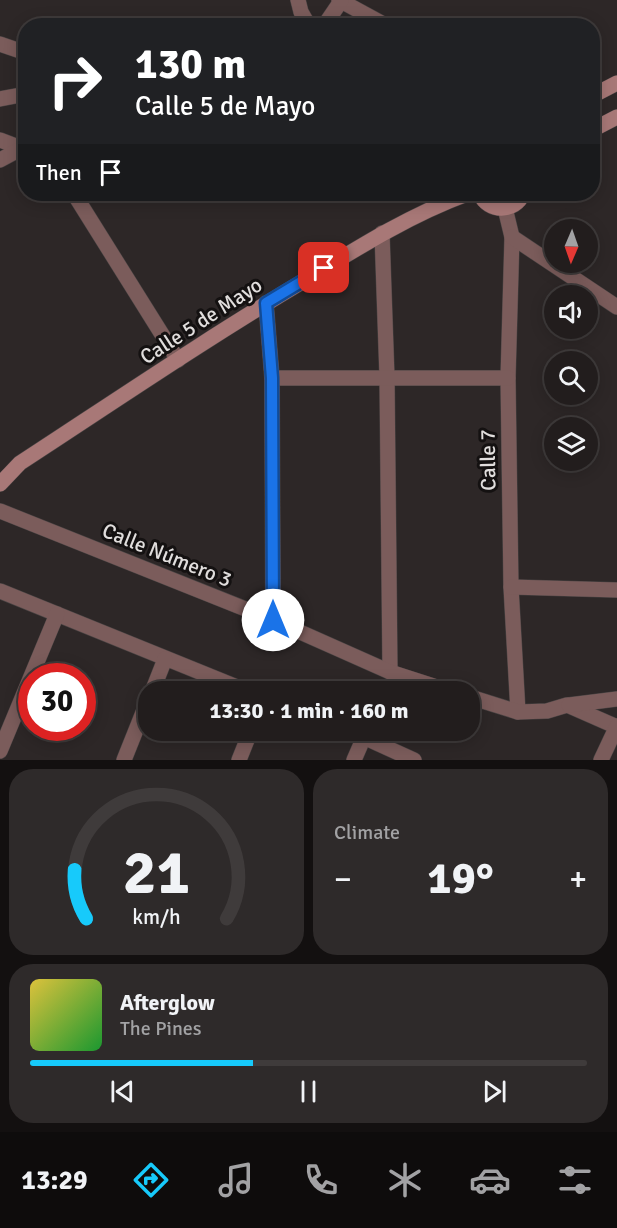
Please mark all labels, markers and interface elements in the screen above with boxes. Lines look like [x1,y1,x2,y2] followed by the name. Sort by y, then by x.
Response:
[135,39,246,90] text: 130 m
[36,42,114,120] icon: right
[135,90,315,123] text: Calle 5 de Mayo
[94,156,127,189] icon: arrive
[36,159,82,186] text: Then
[544,219,598,273] north arrow
[544,219,598,471] map controls
[298,242,349,293] pin
[307,251,340,284] icon: arrive
[135,272,267,370] street label: Calle 5 de Mayo
[544,285,598,339] button: sound
[544,351,598,405] button: search
[544,417,598,471] button: layers
[474,429,502,491] street label: Calle 7
[98,517,236,593] street label: Calle Número 3
[241,588,305,652] position arrow
[18,663,96,741] speed limit sign: 30
[209,697,409,724] text: 13:30 · 1 min · 160 m
[334,820,400,845] text: Climate
[123,834,190,911] text: 21
[427,851,494,906] text: 19°
[334,859,352,900] text: −
[569,859,587,900] text: +
[132,904,181,930] text: km/h
[120,989,215,1016] text: Afterglow
[120,1016,202,1041] text: The Pines
[106,1075,139,1108] icon: previous
[292,1075,325,1108] icon: pause
[478,1075,511,1108] icon: next
[130,1159,172,1201] icon: directions
[215,1159,257,1201] icon: music
[300,1159,342,1201] icon: phone
[384,1159,426,1201] icon: climate
[469,1159,511,1201] icon: car
[554,1159,596,1201] icon: filters
[21,1164,88,1197] text: 13:29

